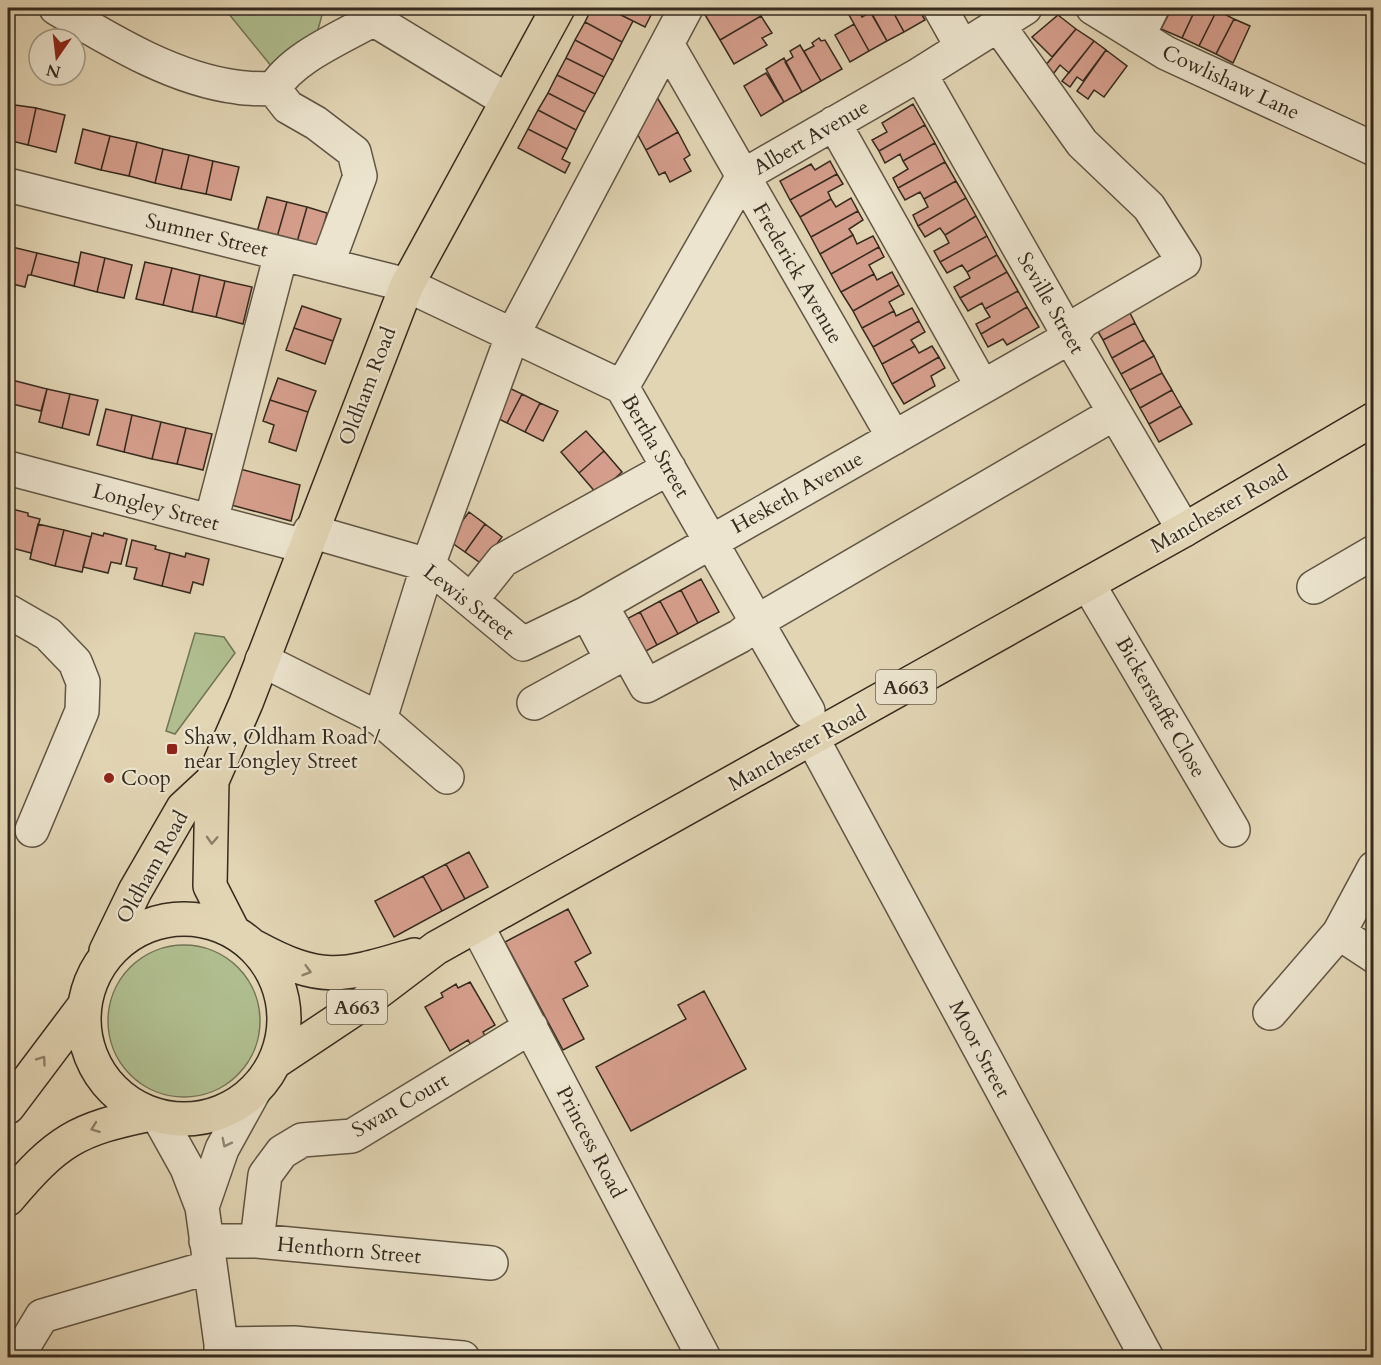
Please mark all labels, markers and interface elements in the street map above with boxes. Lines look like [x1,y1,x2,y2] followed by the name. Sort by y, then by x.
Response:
[27,27,87,87] north arrow
[1157,38,1304,127] street label: Cowlishaw Lane
[44,58,63,83] text: N
[748,93,874,182] street label: Albert Avenue
[746,198,850,349] street label: Frederick Avenue
[143,206,271,265] street label: Sumner Street
[1010,247,1092,360] street label: Seville Street
[332,323,403,450] street label: Oldham Road
[614,389,697,504] street label: Bertha Street
[726,444,868,541] street label: Hesketh Avenue
[1145,458,1293,561] street label: Manchester Road
[89,477,223,538] street label: Longley Street
[417,558,521,647] street label: Lewis Street
[1109,632,1213,783] street label: Bickerstaffe Close
[876,670,936,704] road number: A663
[723,698,872,798] street label: Manchester Road
[184,723,380,776] place label: Shaw, Oldham Road / near Longley Street
[165,742,179,756] marker: Shaw, Oldham Road / near Longley Street
[121,764,171,793] place label: Coop
[102,771,116,785] marker: Coop
[109,806,195,929] street label: Oldham Road
[205,835,218,844] one-way arrow
[301,964,312,976] one-way arrow
[327,990,387,1024] road number: A663
[942,995,1017,1103] street label: Moor Street
[35,1055,46,1066] one-way arrow
[347,1066,454,1145] street label: Swan Court
[549,1081,632,1203] street label: Princess Road
[90,1121,101,1134] one-way arrow
[221,1136,233,1147] one-way arrow
[276,1230,422,1271] street label: Henthorn Street

